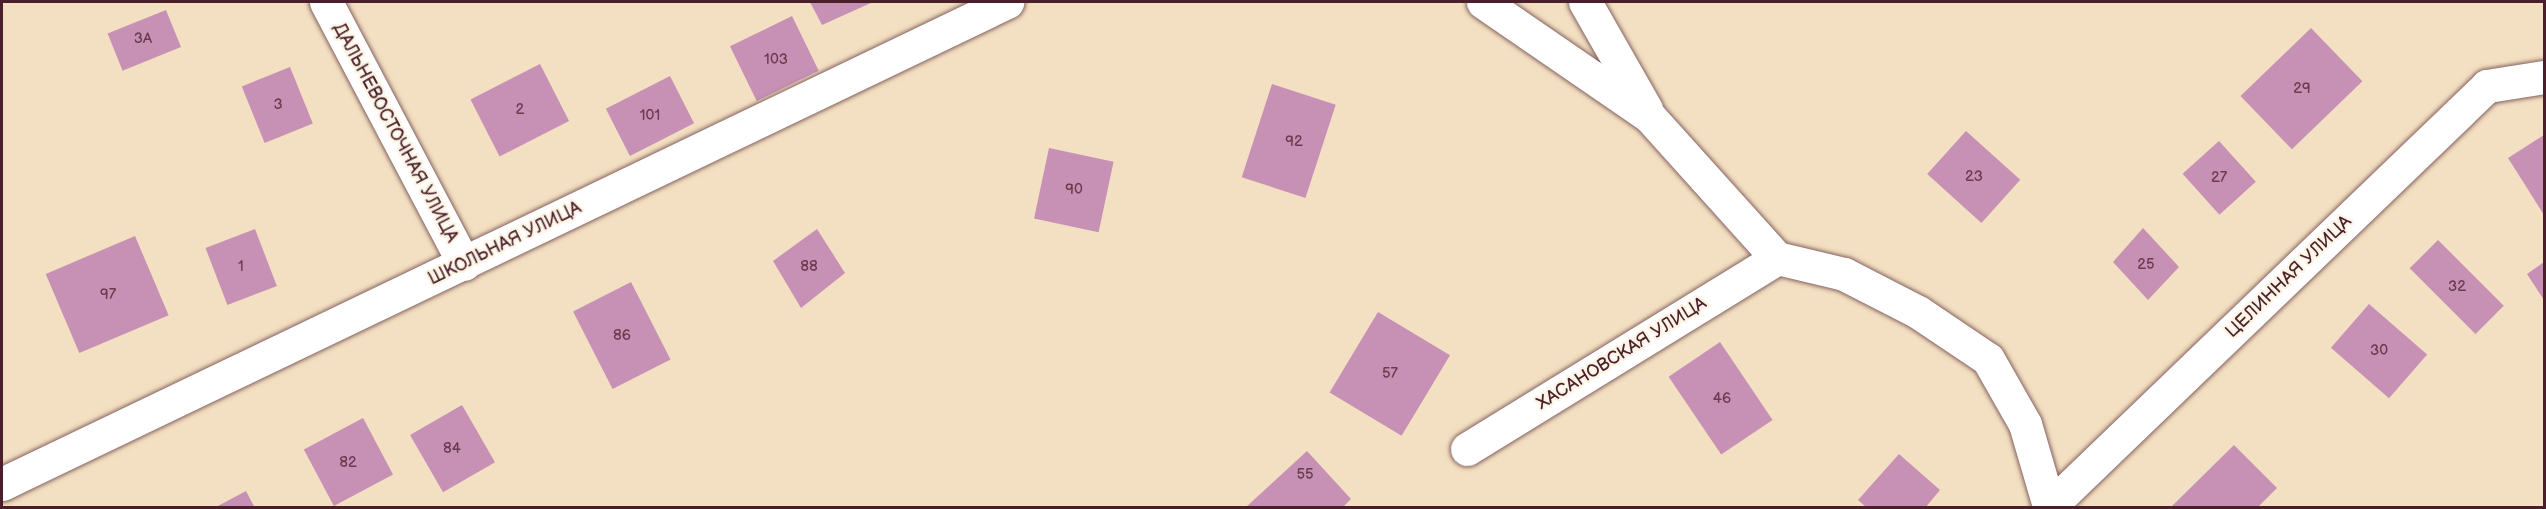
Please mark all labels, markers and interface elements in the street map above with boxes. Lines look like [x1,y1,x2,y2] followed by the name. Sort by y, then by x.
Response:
[328,19,462,247] street label: ДАЛЬНЕВОСТОЧНАЯ УЛИЦА
[134,30,152,48] house number: 3А
[764,51,788,69] house number: 103
[2293,80,2311,98] house number: 29
[273,96,283,114] house number: 3
[516,101,524,119] house number: 2
[640,107,660,125] house number: 101
[1285,133,1303,151] house number: 92
[1965,168,1983,186] house number: 23
[2211,169,2227,187] house number: 27
[1065,181,1083,199] house number: 90
[425,198,585,290] street label: ШКОЛЬНАЯ УЛИЦА
[2222,211,2356,343] street label: ЦЕЛИННАЯ УЛИЦА
[2137,256,2155,274] house number: 25
[238,258,244,276] house number: 1
[800,258,818,276] house number: 88
[2448,278,2466,296] house number: 32
[100,286,116,304] house number: 97
[1533,293,1711,415] street label: ХАСАНОВСКАЯ УЛИЦА
[613,327,631,345] house number: 86
[2370,342,2388,360] house number: 30
[1382,365,1398,383] house number: 57
[1713,390,1731,408] house number: 46
[443,440,461,458] house number: 84
[339,454,357,472] house number: 82
[1296,466,1314,484] house number: 55

